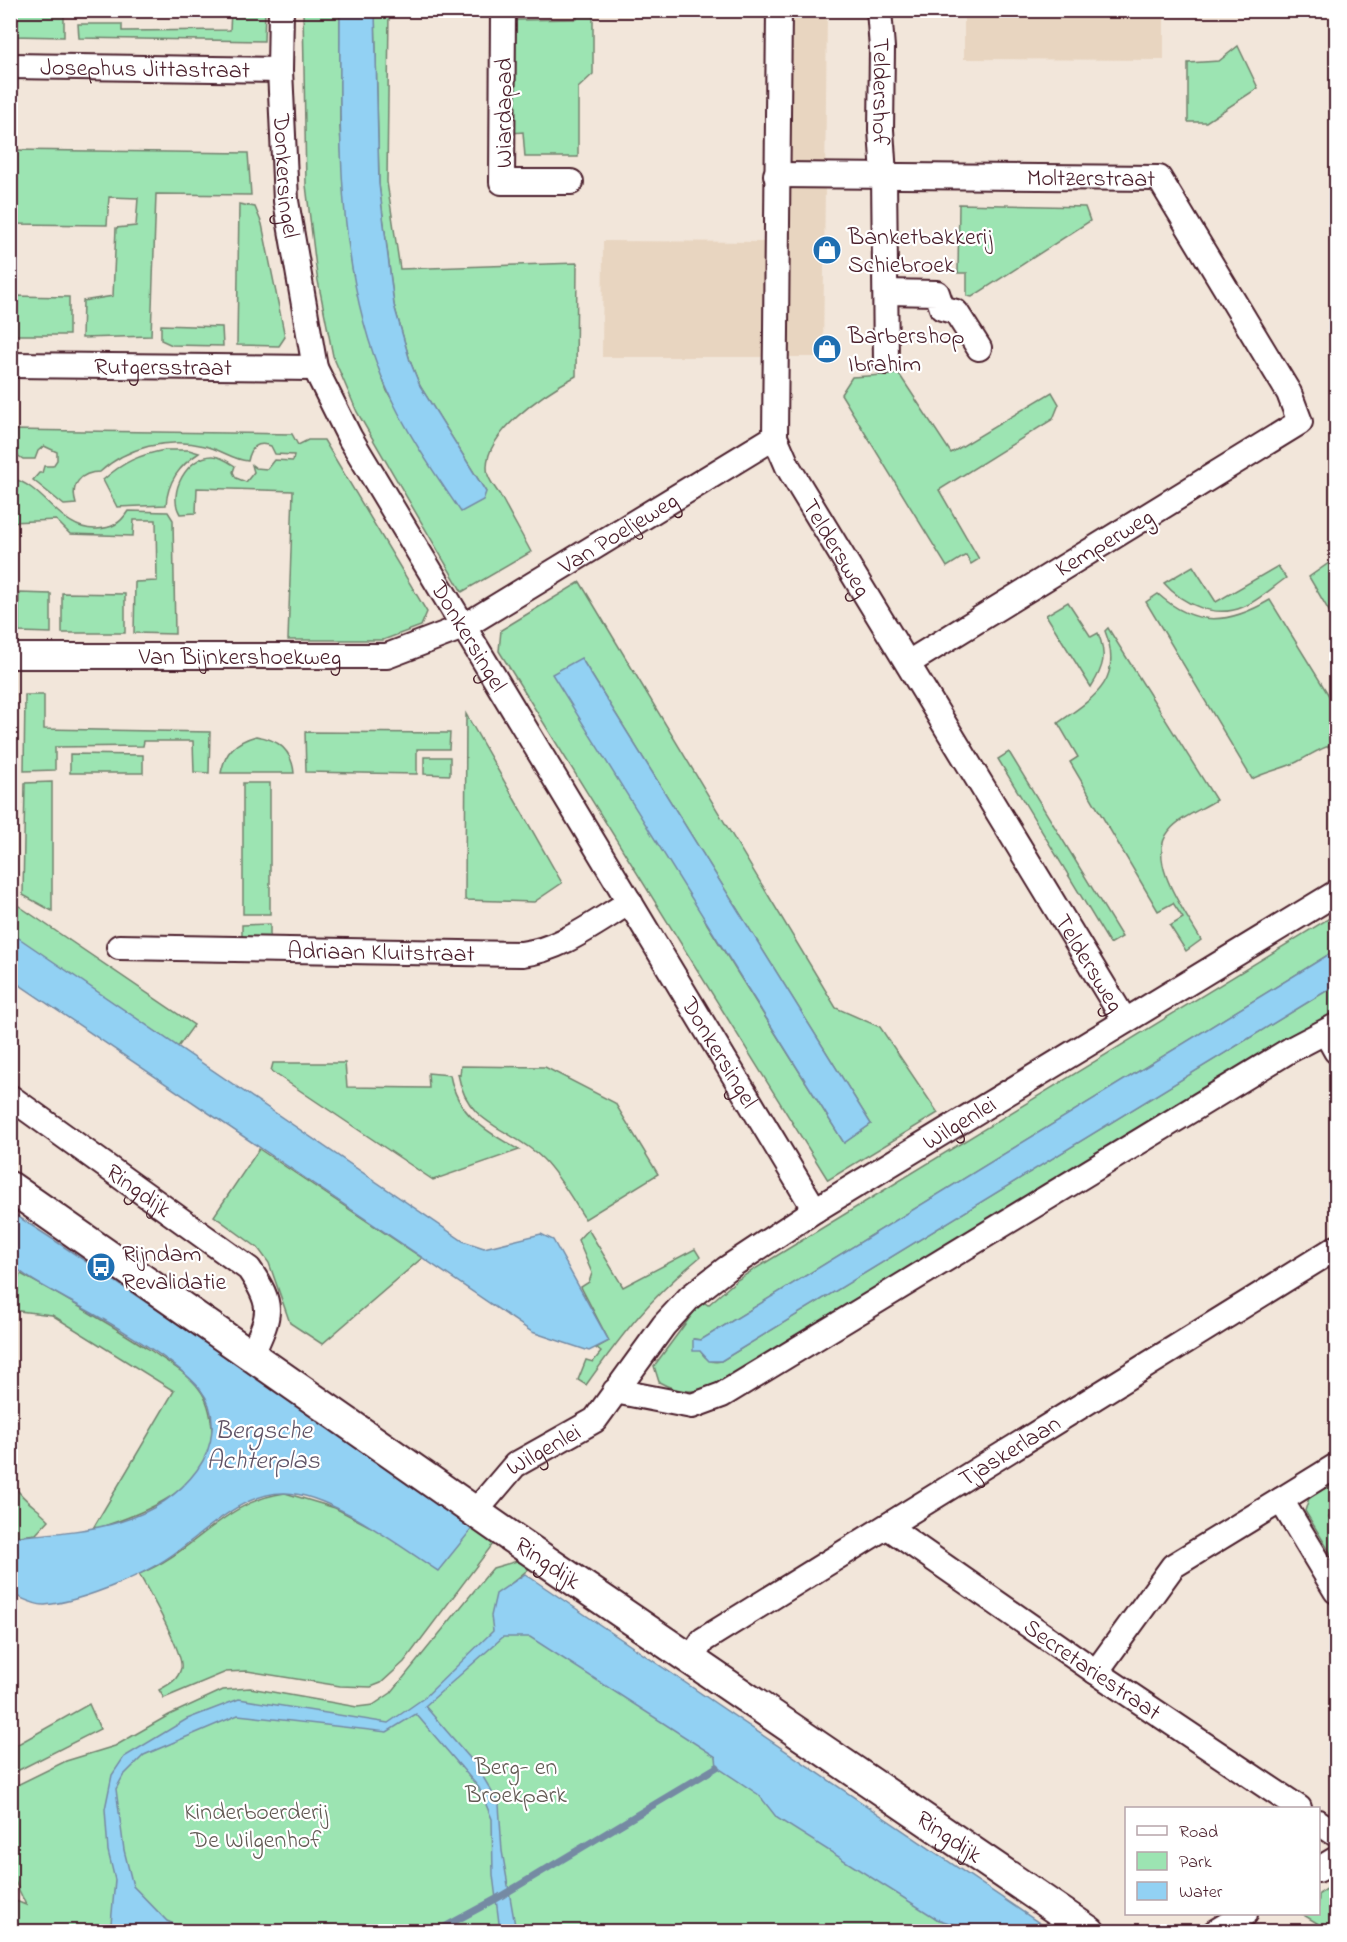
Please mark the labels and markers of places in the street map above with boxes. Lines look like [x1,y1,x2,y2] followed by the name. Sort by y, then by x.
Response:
[847,221,993,284] place label: Banketbakkerij Schiebroek
[811,234,843,266] shop icon: Banketbakkerij Schiebroek
[847,320,965,383] place label: Barbershop Ibrahim
[811,333,843,365] shop icon: Barbershop Ibrahim
[122,1238,226,1301] place label: Rijndam Revalidatie
[85,1251,117,1283] bus stop icon: Rijndam Revalidatie

